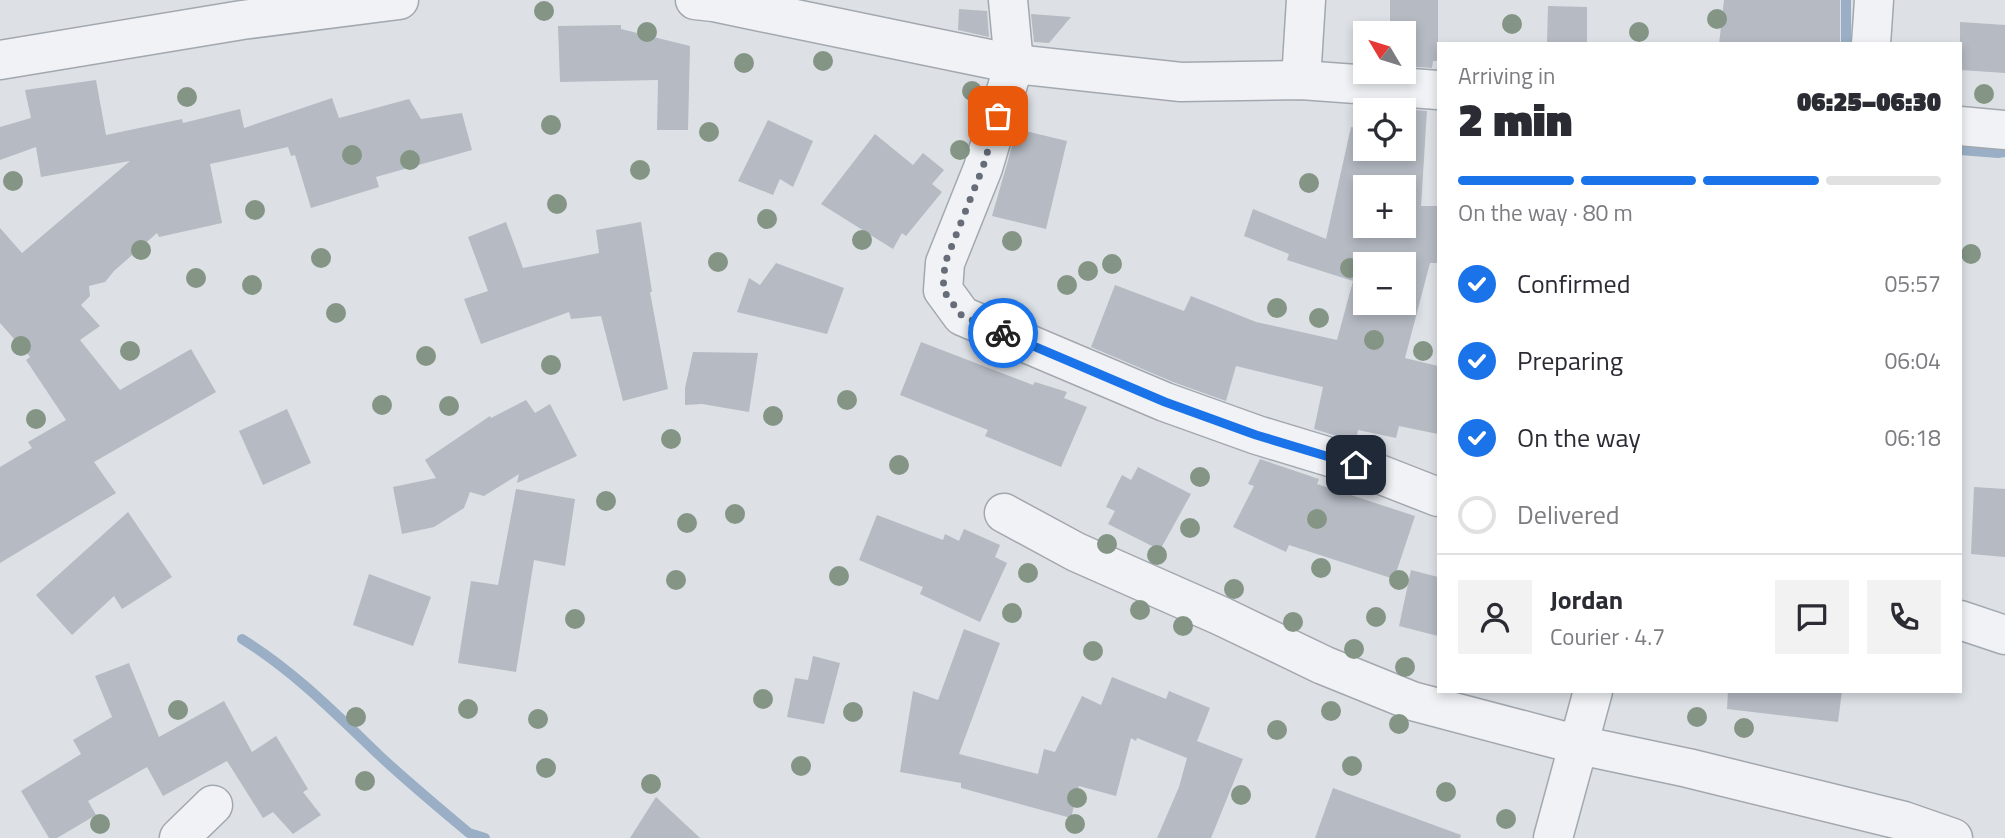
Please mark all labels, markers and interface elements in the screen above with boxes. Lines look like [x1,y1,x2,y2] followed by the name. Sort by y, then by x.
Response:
[1353,21,1416,84] north arrow
[1353,21,1416,315] map controls
[1458,58,1555,93] text: Arriving in
[1797,82,1941,121] text: 06:25–06:30
[1458,84,1572,154] text: 2 min
[968,86,1028,146] pin
[979,97,1017,135] icon: bag
[1353,98,1416,161] button: locate
[1353,175,1416,238] button: +
[1458,195,1633,230] text: On the way · 80 m
[1353,252,1416,315] button: −
[1517,264,1631,303] text: Confirmed
[1458,265,1496,303] icon: check
[1884,266,1941,301] text: 05:57
[968,298,1038,368] courier
[984,314,1022,352] icon: bike
[1517,341,1623,380] text: Preparing
[1458,342,1496,380] icon: check
[1884,343,1941,378] text: 06:04
[1517,418,1641,457] text: On the way
[1458,419,1496,457] icon: check
[1884,420,1941,455] text: 06:18
[1326,435,1386,495] pin
[1337,446,1375,484] icon: home
[1517,495,1620,534] text: Delivered
[1458,580,1532,654] button: person
[1550,580,1623,619] text: Jordan
[1775,580,1849,654] button: chat
[1867,580,1941,654] button: phone
[1550,619,1665,654] text: Courier · 4.7

